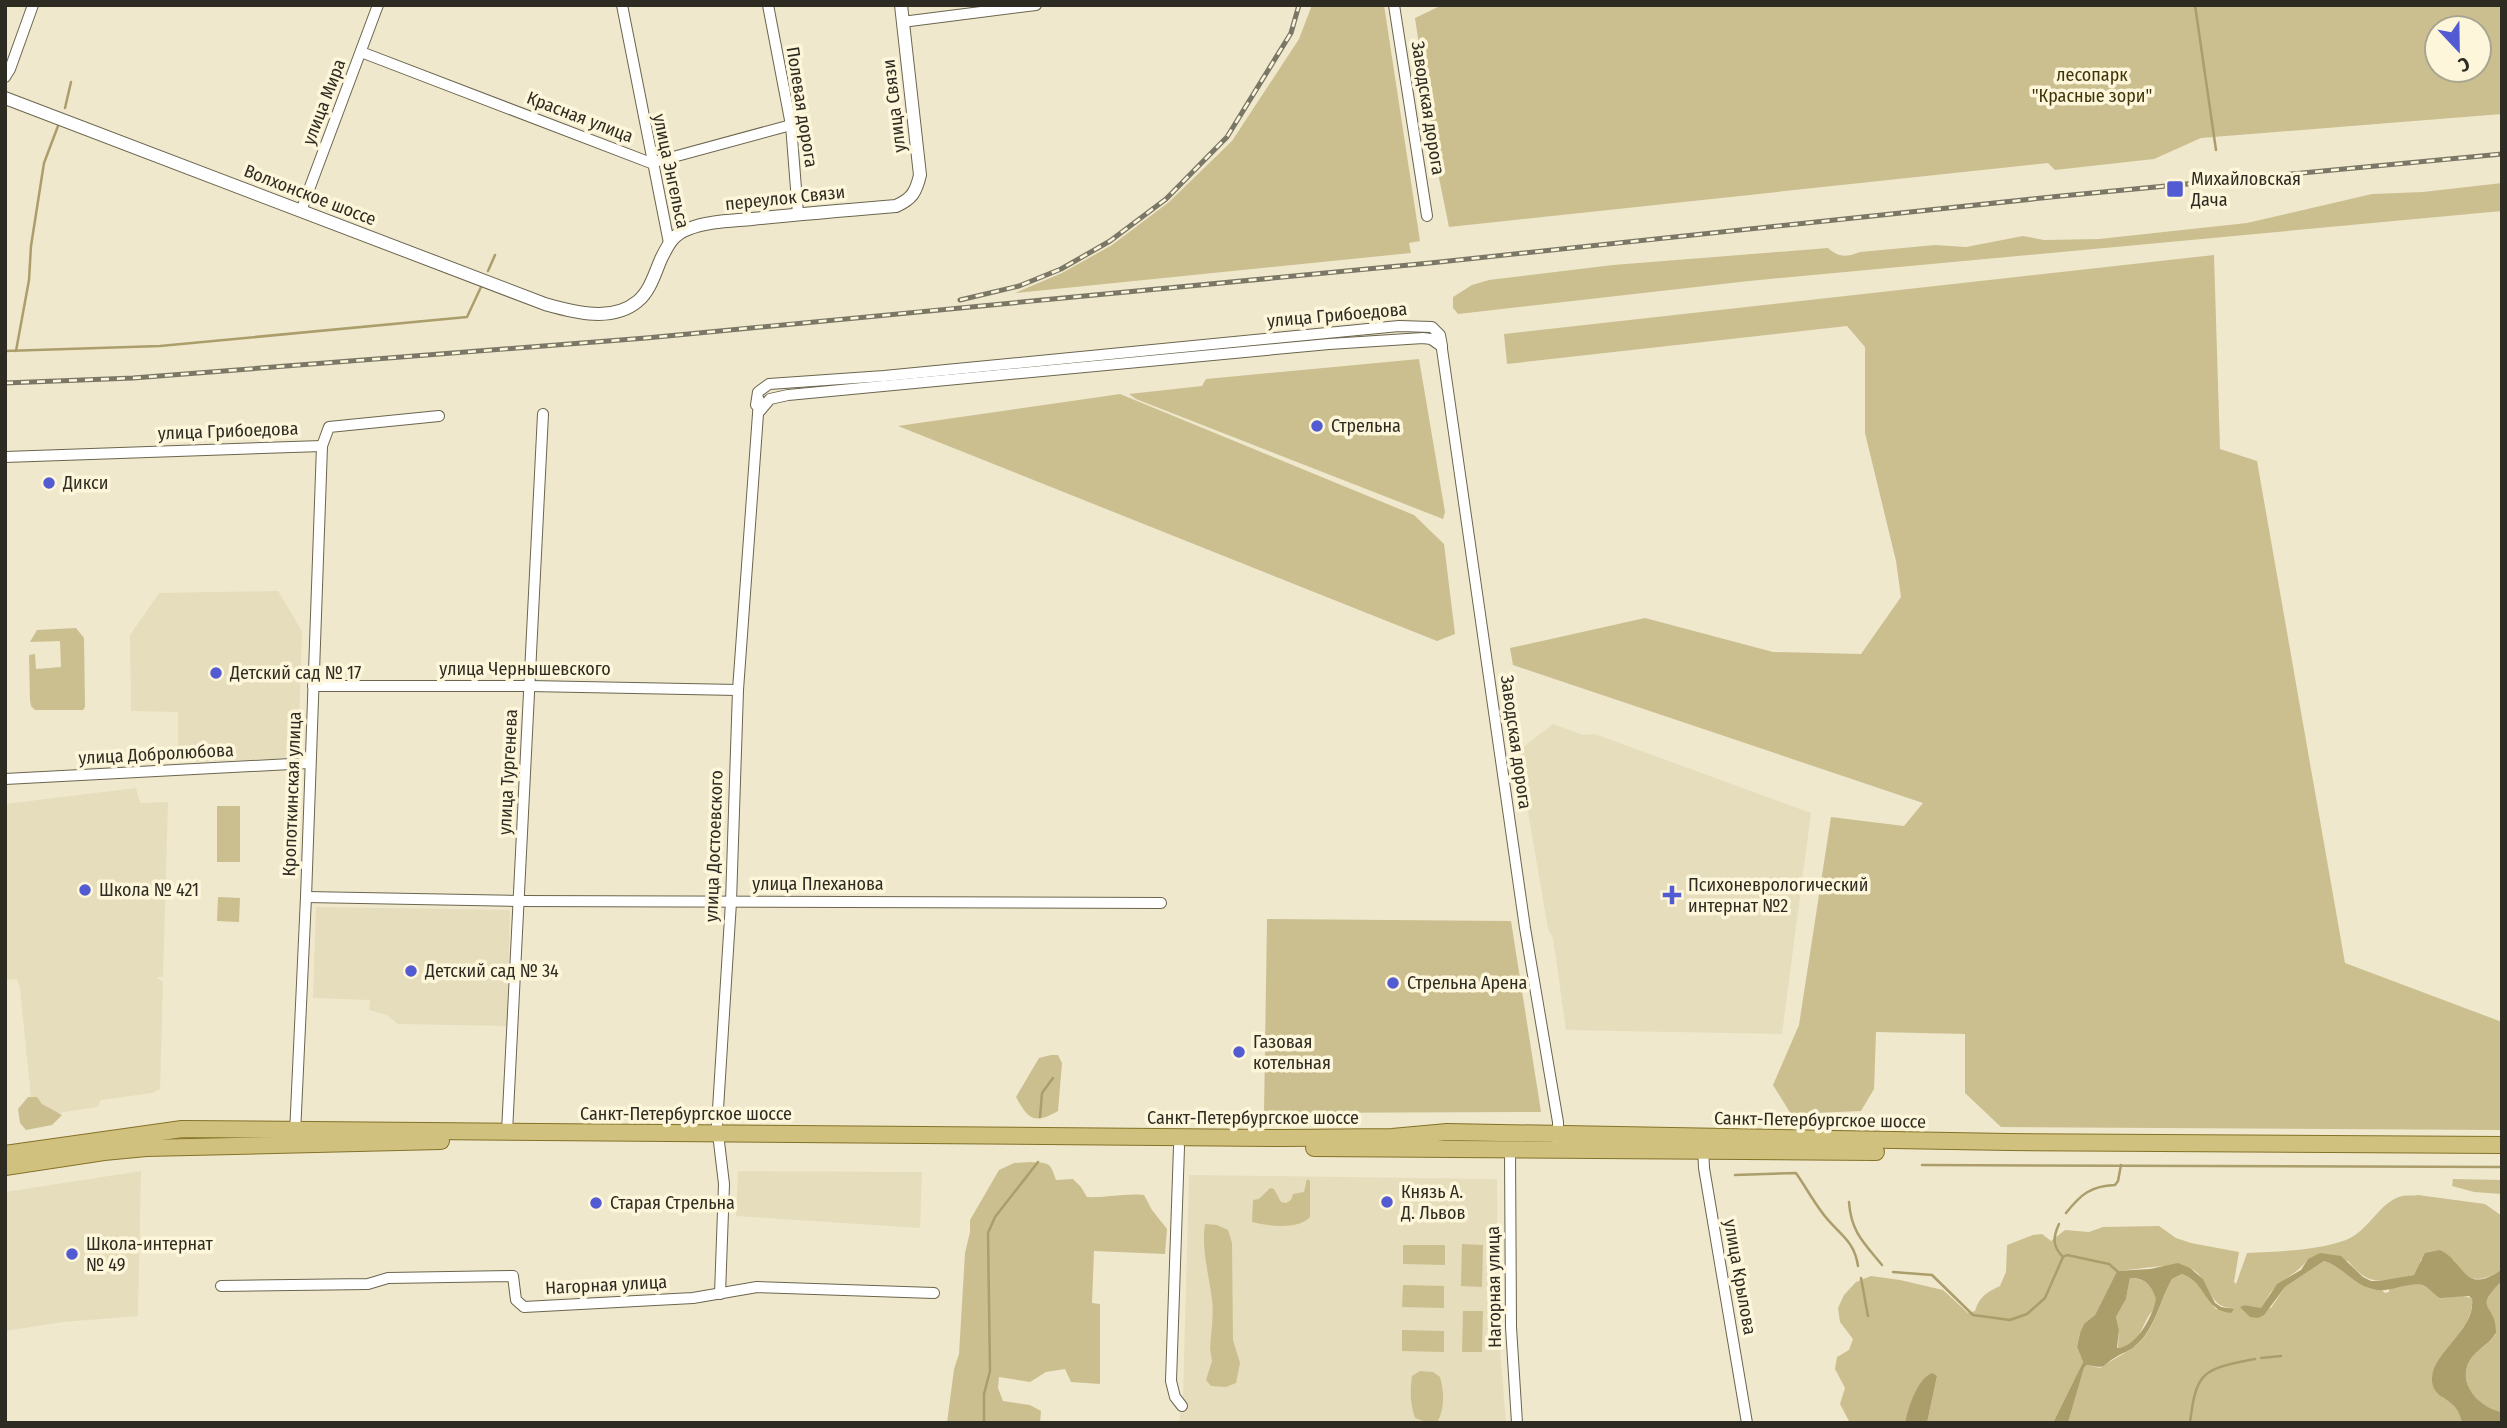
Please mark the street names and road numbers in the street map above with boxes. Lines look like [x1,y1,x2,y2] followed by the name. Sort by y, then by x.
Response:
[1407,40,1449,177] street label: Заводская дорога
[782,45,822,169] street label: Полевая дорога
[298,56,350,148] street label: улица Мира
[877,58,911,154] street label: улица Связи
[524,87,636,147] street label: Красная улица
[648,112,694,231] street label: улица Энгельса
[241,160,379,230] street label: Волхонское шоссе
[724,181,846,215] street label: переулок Связи
[1266,298,1408,332] street label: улица Грибоедова
[157,418,299,444] street label: улица Грибоедова
[439,658,611,680] street label: улица Чернышевского
[1496,674,1536,811] street label: Заводская дорога
[494,708,522,836] street label: улица Тургенева
[278,711,306,877] street label: Кропоткинская улица
[78,739,234,769] street label: улица Добролюбова
[700,770,728,922] street label: улица Достоевского
[752,873,884,895] street label: улица Плеханова
[580,1103,792,1125] street label: Санкт-Петербургское шоссе
[1147,1107,1359,1129] street label: Санкт-Петербургское шоссе
[1714,1107,1926,1133] street label: Санкт-Петербургское шоссе
[1719,1218,1761,1337] street label: улица Крылова
[1482,1226,1506,1348] street label: Нагорная улица
[545,1271,668,1299] street label: Нагорная улица

